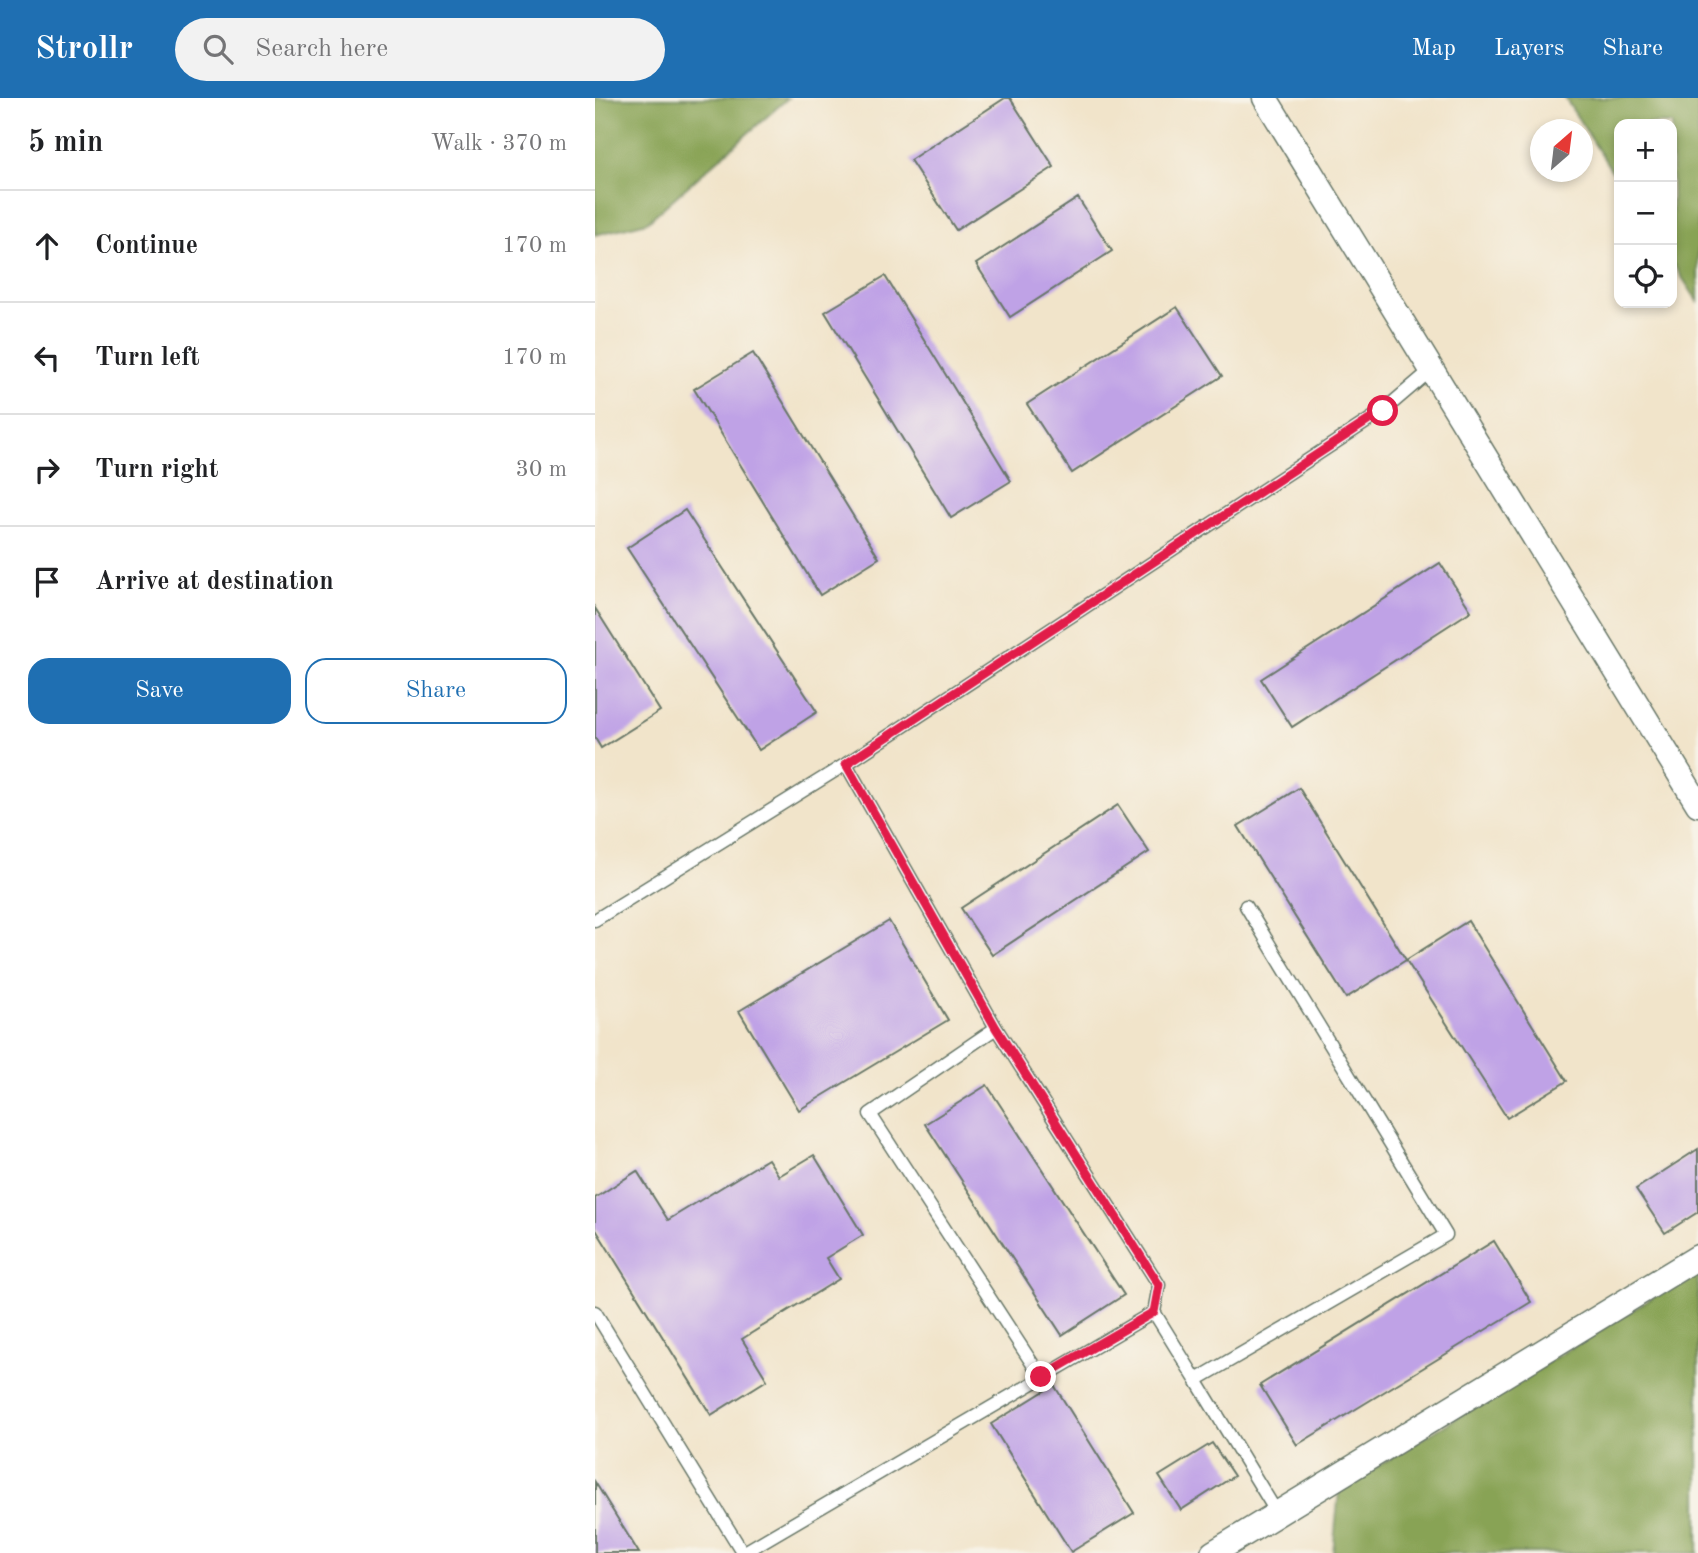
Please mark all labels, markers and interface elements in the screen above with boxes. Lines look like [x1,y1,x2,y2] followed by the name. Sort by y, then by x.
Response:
[175,18,665,81] search box
[199,30,237,68] icon: search
[35,33,133,66] text: Strollr
[255,36,388,62] text: Search here
[1412,37,1456,61] text: Map
[1494,37,1564,61] text: Layers
[1602,37,1663,61] text: Share
[1530,119,1593,182] north arrow
[1614,119,1677,308] map controls
[1614,119,1677,182] button: +
[28,128,103,158] text: 5 min
[431,132,567,155] text: Walk · 370 m
[1614,182,1677,245] button: −
[28,227,66,265] icon: ahead
[95,233,198,259] text: Continue
[502,234,567,257] text: 170 m
[1614,245,1677,308] button: locate
[28,339,66,377] icon: left
[95,345,200,371] text: Turn left
[502,346,567,369] text: 170 m
[1367,395,1398,426] route start
[28,451,66,489] icon: right
[95,457,218,483] text: Turn right
[516,458,567,481] text: 30 m
[28,563,66,601] icon: arrive
[95,569,334,595] text: Arrive at destination
[28,658,291,724] button: Save
[305,658,567,724] button: Share
[1025,1361,1056,1392] route end

